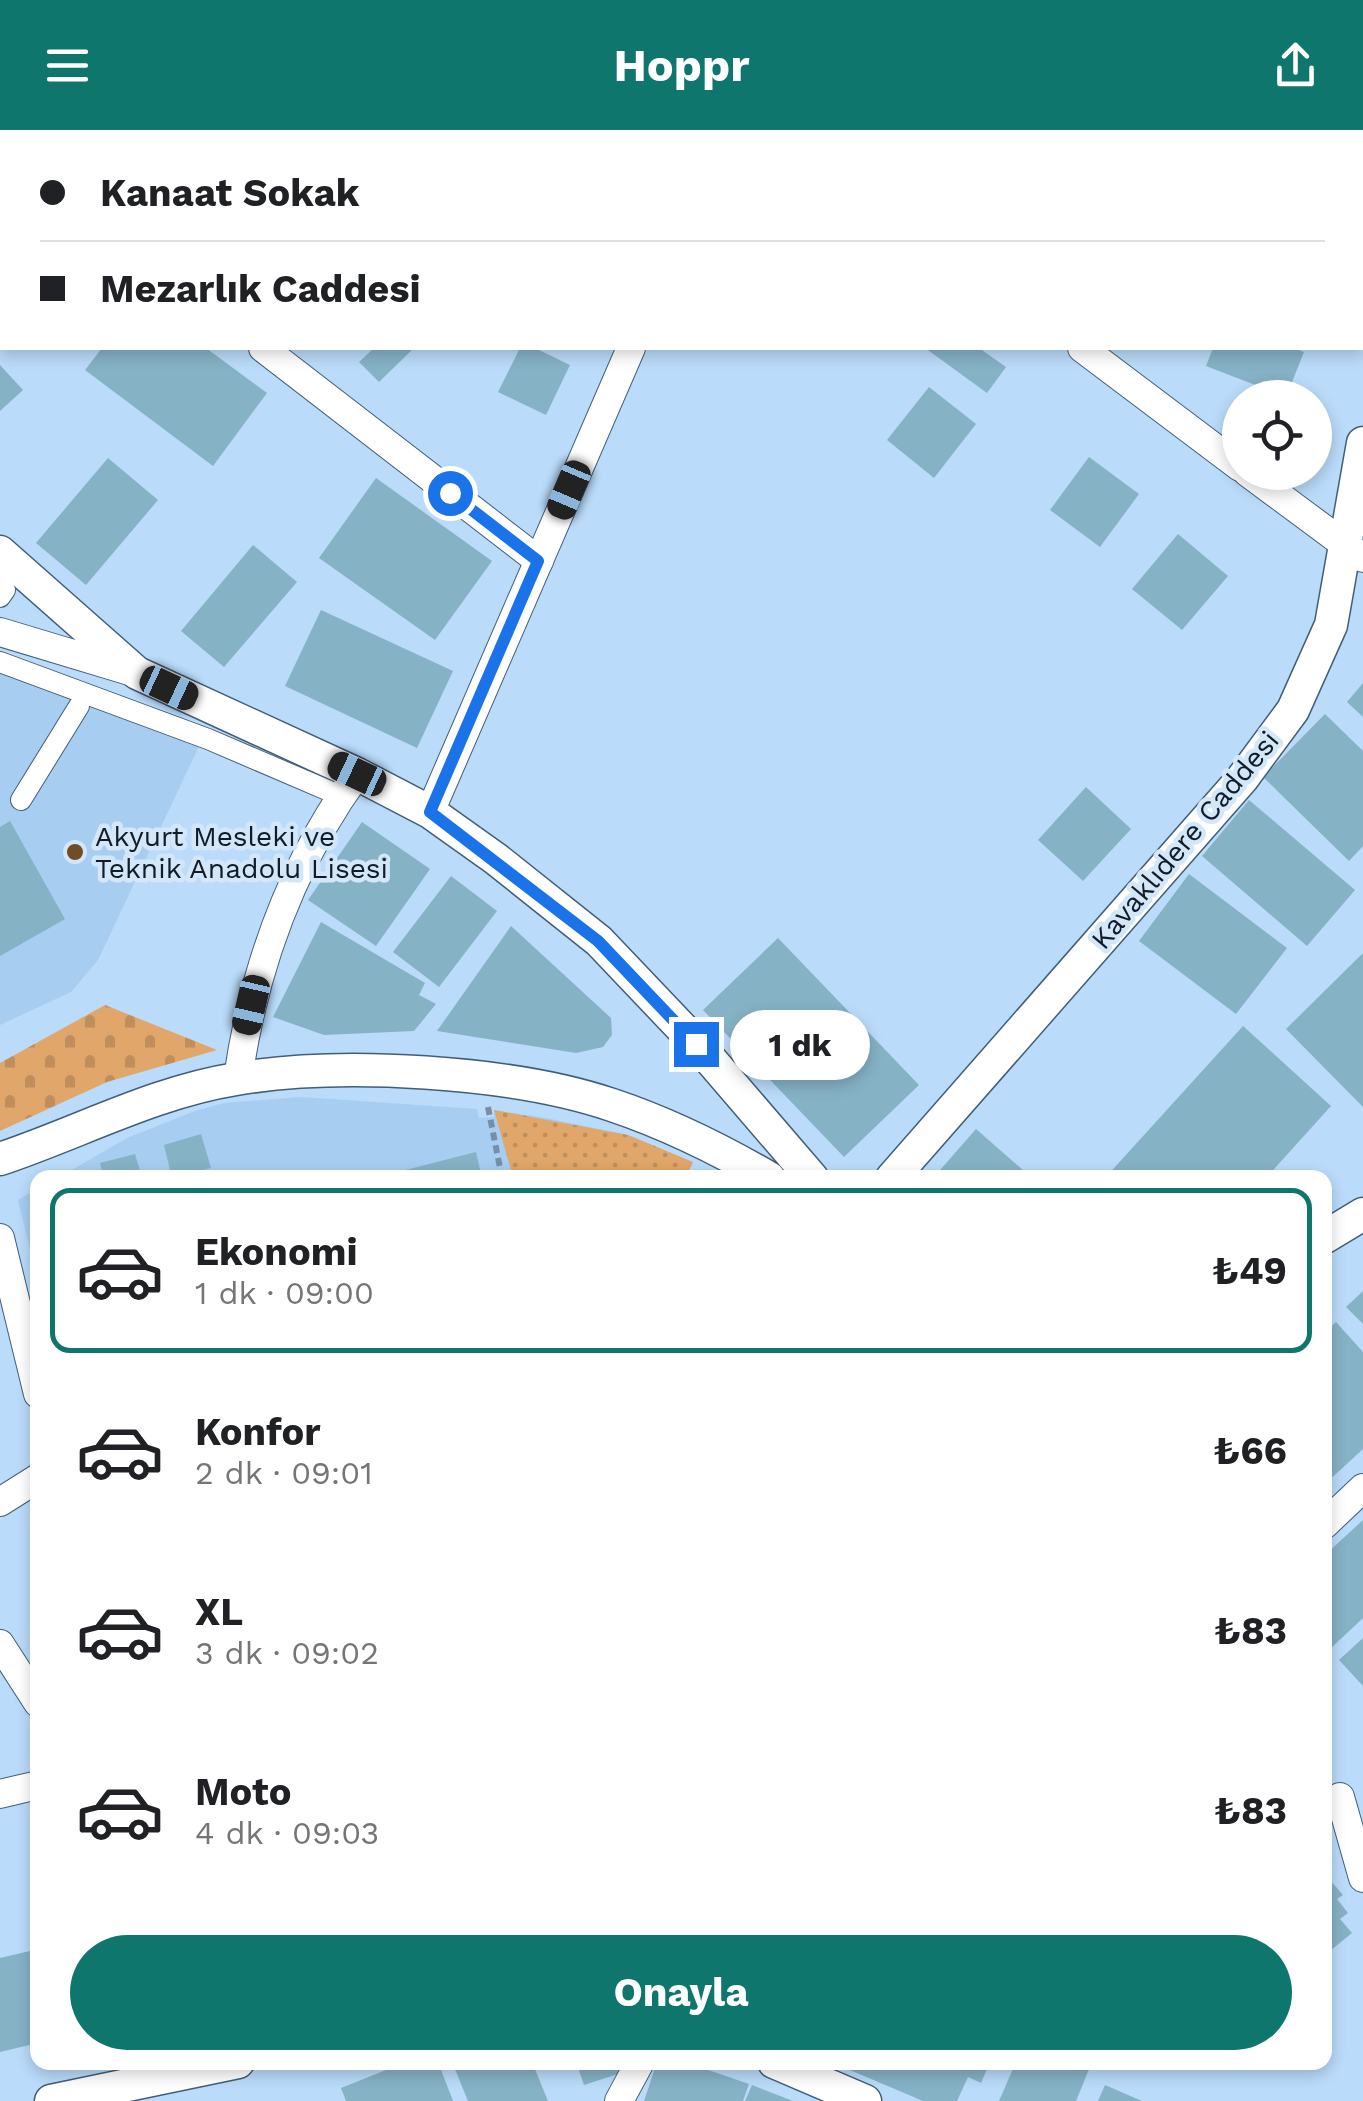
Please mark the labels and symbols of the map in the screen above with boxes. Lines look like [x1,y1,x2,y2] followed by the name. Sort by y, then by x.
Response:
[543,457,595,523] car
[428,471,473,516] route start
[135,662,203,714] car
[1084,724,1286,956] street label: Kavaklıdere Caddesi
[323,748,391,800] car
[95,820,388,885] place label: Akyurt Mesleki ve Teknik Anadolu Lisesi
[64,841,86,863] marker: Akyurt Mesleki ve Teknik Anadolu Lisesi
[230,972,272,1038] car
[731,1009,871,1079] callout: 1 dk
[674,1022,719,1067] route end

